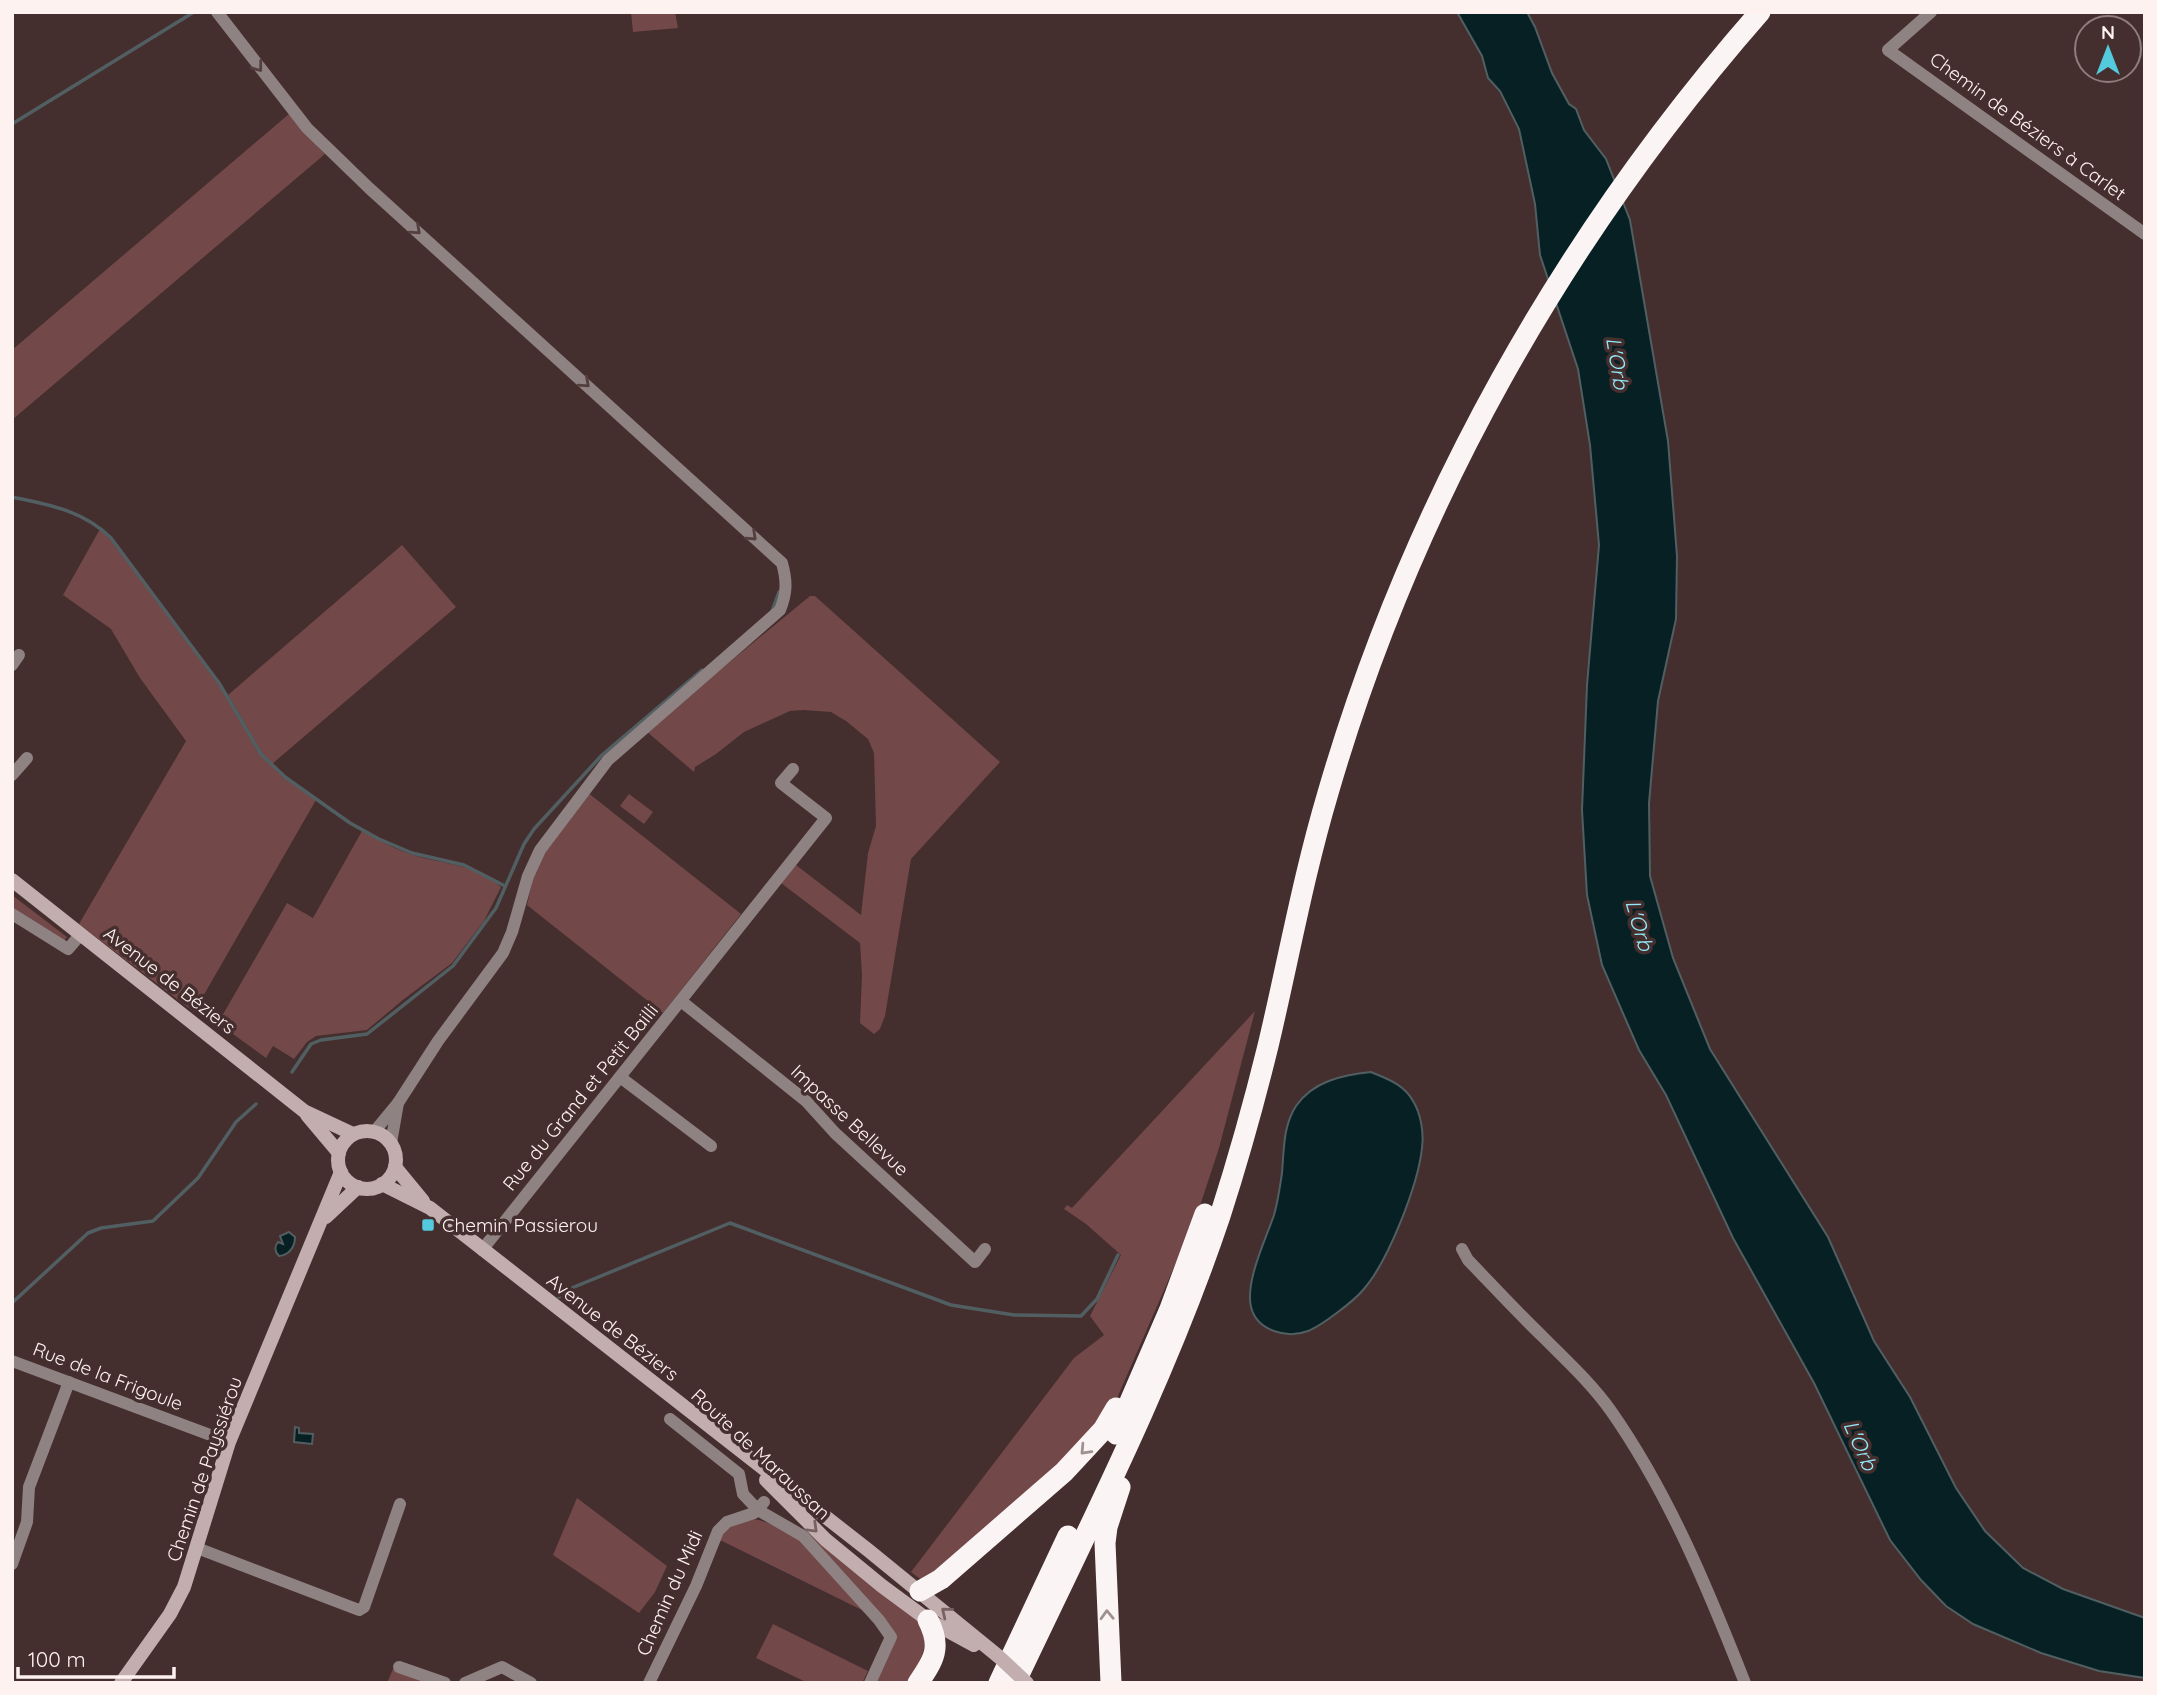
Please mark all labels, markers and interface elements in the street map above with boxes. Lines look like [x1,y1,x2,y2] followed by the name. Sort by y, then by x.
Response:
[2073,14,2143,84] north arrow
[2101,20,2115,44] text: N
[1925,47,2131,205] street label: Chemin de Béziers à Carlet
[250,59,263,71] one-way arrow
[408,222,421,234] one-way arrow
[1601,335,1635,392] water label: L'Orb
[576,374,589,387] one-way arrow
[744,528,757,541] one-way arrow
[1620,896,1660,955] water label: L'Orb
[99,921,241,1039] street label: Avenue de Béziers
[497,999,663,1195] street label: Rue du Grand et Petit Bailli
[786,1059,914,1181] street label: Impasse Bellevue
[442,1213,598,1237] place label: Chemin Passierou
[420,1217,436,1233] marker: Chemin Passierou
[542,1268,684,1386] street label: Avenue de Béziers
[30,1336,186,1416] street label: Rue de la Frigoule
[161,1373,247,1565] street label: Chemin de Payssiérou
[686,1383,836,1525] street label: Route de Maraussan
[1839,1416,1884,1475] water label: L'Orb
[1081,1442,1094,1455] one-way arrow
[804,1520,817,1532] one-way arrow
[631,1527,707,1659] street label: Chemin du Midi
[941,1608,954,1620] one-way arrow
[1100,1609,1115,1620] one-way arrow
[18,1636,173,1680] scale bar
[28,1646,86,1672] text: 100 m

